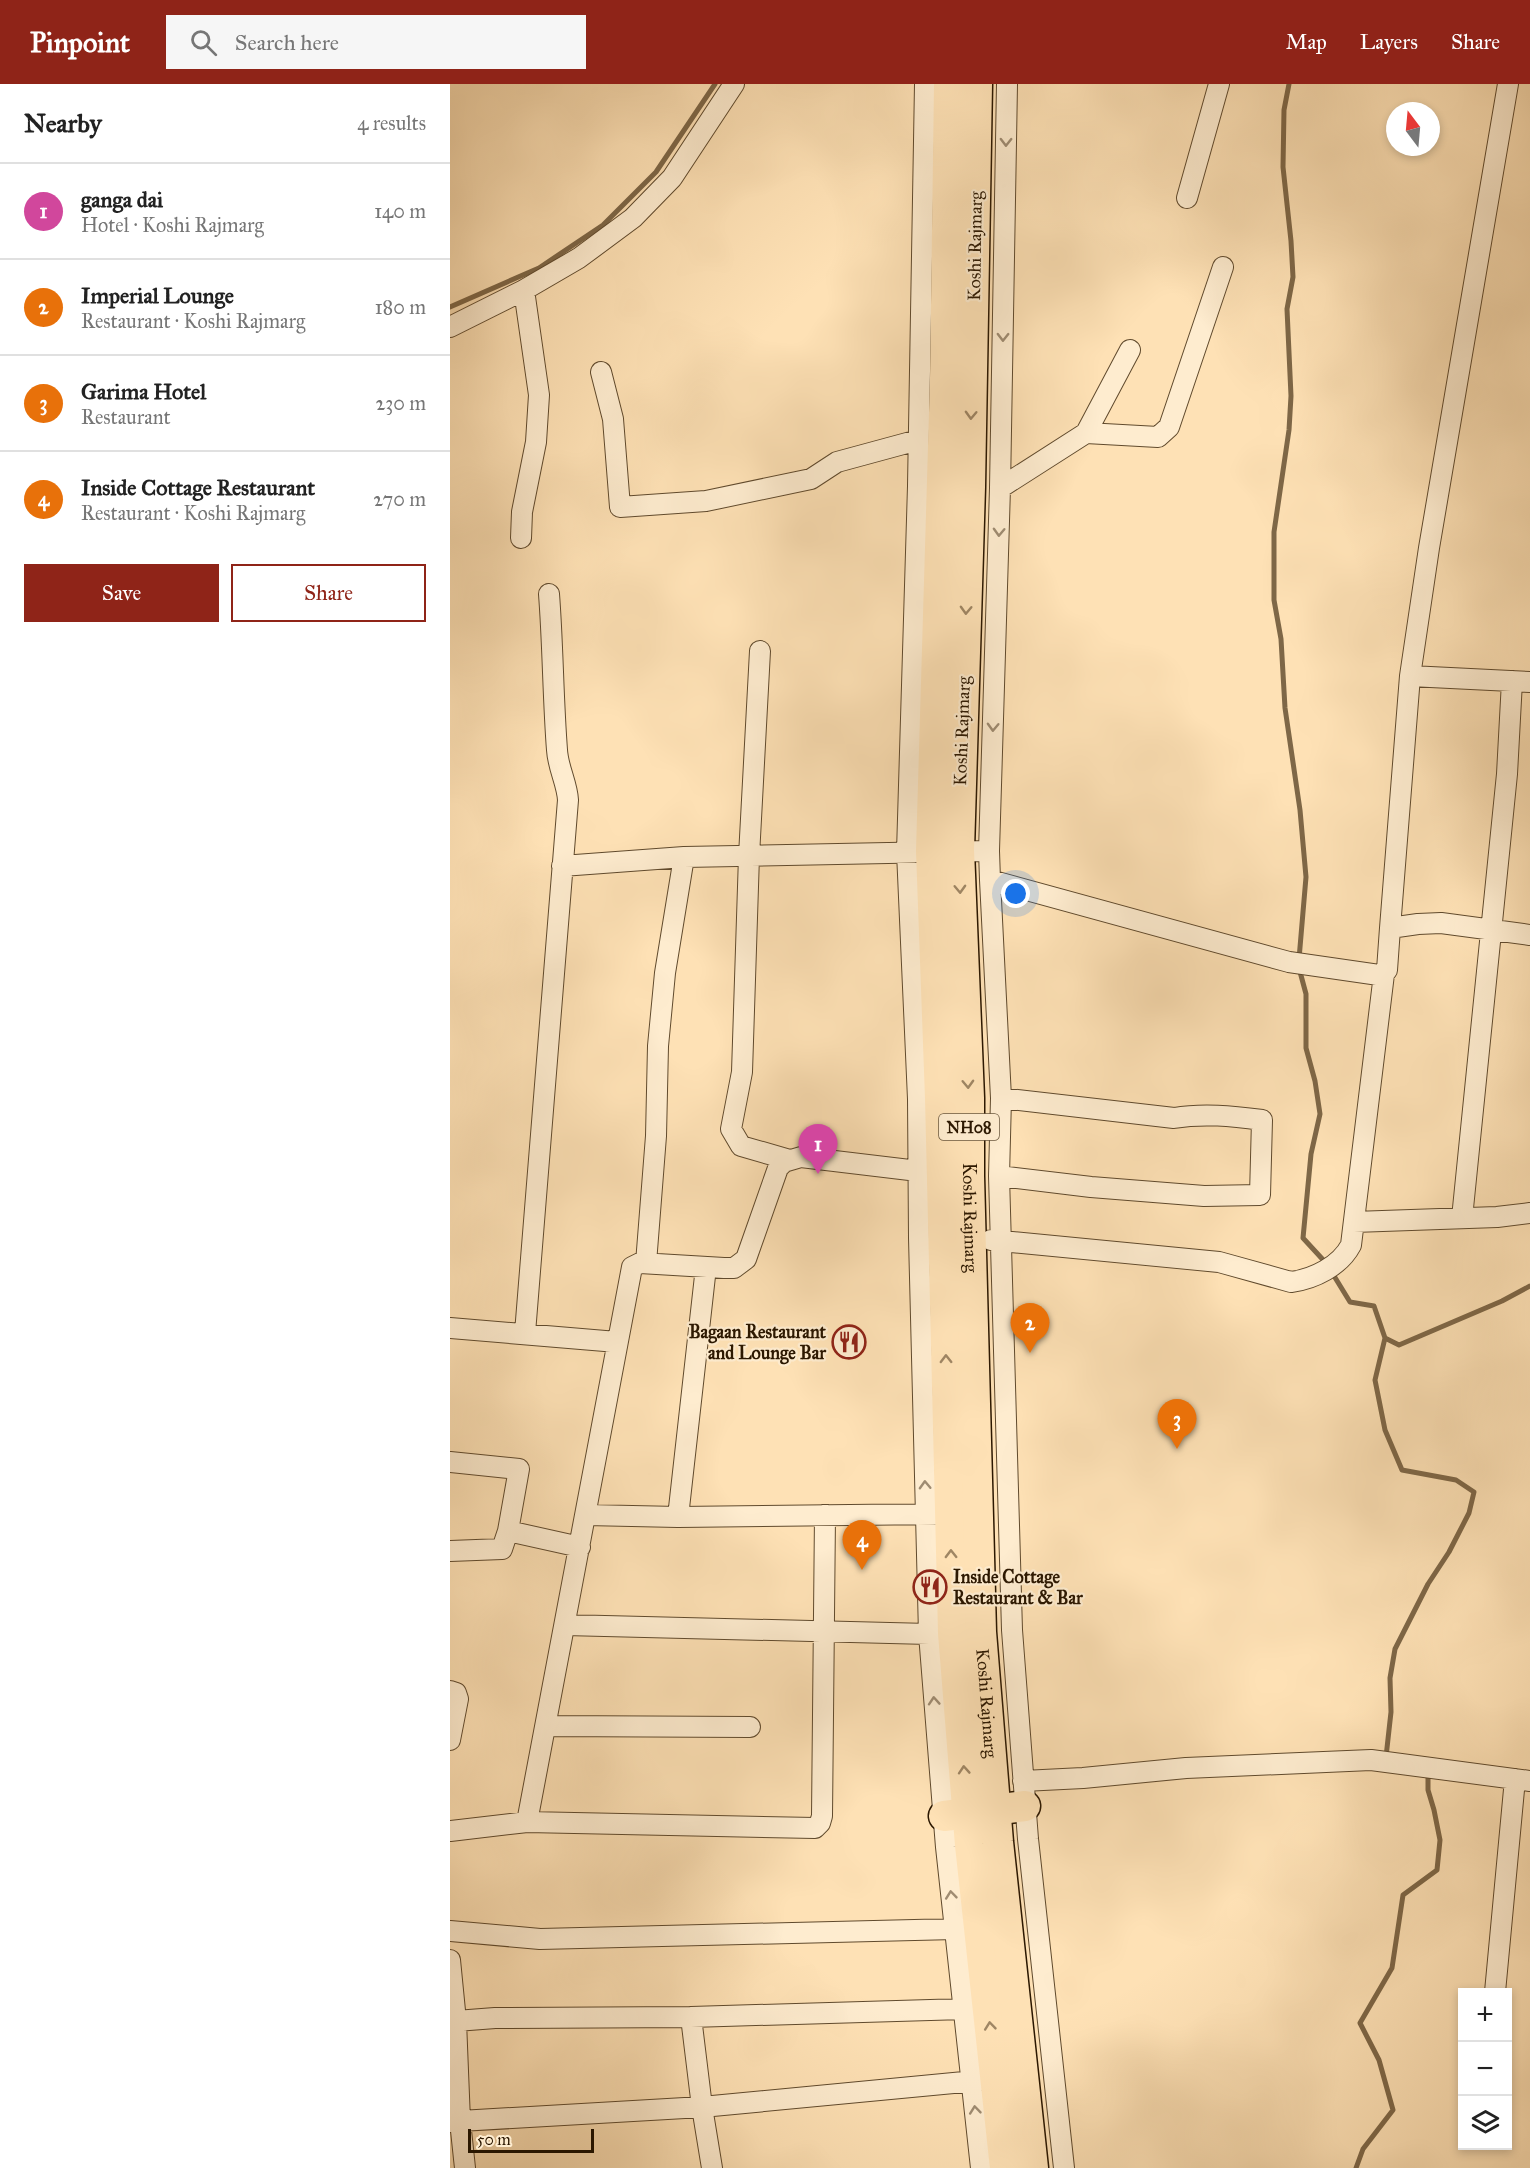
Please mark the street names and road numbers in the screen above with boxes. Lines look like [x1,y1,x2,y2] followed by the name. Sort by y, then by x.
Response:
[963,190,988,301] street label: Koshi Rajmarg
[949,675,976,786] street label: Koshi Rajmarg
[939,1114,999,1140] road number: NH08
[958,1163,983,1273] street label: Koshi Rajmarg
[971,1648,1002,1759] street label: Koshi Rajmarg

